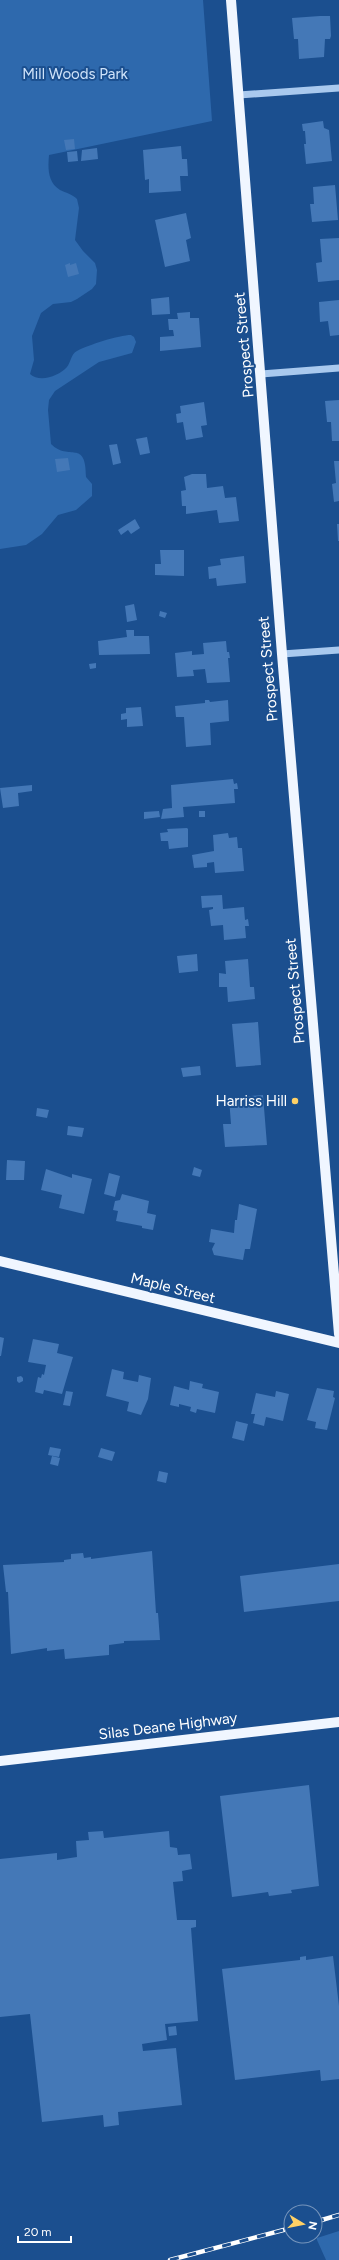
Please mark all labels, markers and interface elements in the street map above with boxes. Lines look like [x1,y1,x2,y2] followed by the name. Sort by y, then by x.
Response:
[22,65,129,83] park label: Mill Woods Park
[230,291,258,399] street label: Prospect Street
[254,615,282,723] street label: Prospect Street
[281,937,309,1045] street label: Prospect Street
[215,1092,287,1110] place label: Harriss Hill
[290,1096,300,1106] marker: Harriss Hill
[129,1269,217,1307] street label: Maple Street
[98,1709,238,1743] street label: Silas Deane Highway
[283,2204,323,2244] north arrow
[18,2218,71,2244] scale bar
[305,2220,319,2231] text: N
[24,2225,52,2239] text: 20 m

